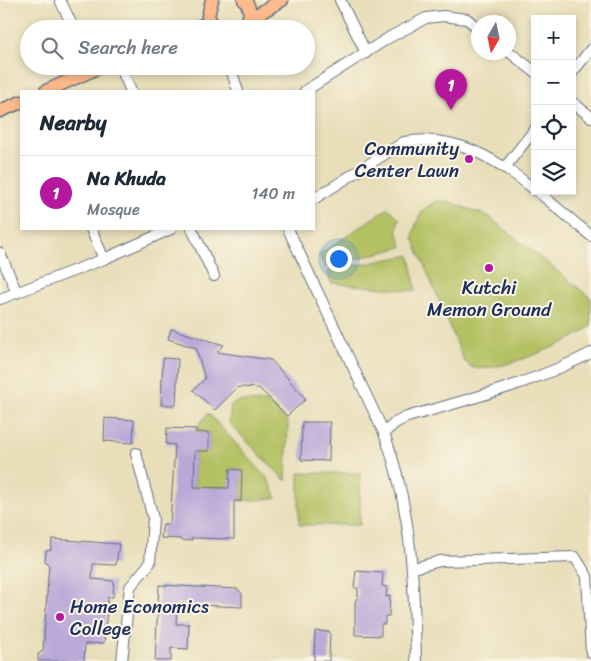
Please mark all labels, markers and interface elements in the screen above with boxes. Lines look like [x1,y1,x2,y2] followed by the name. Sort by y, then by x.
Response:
[471,15,516,60] north arrow
[531,15,576,195] map controls
[531,15,576,60] button: +
[20,20,315,75] search box
[78,31,178,64] text: Search here
[38,34,66,62] icon: search
[531,60,576,105] button: −
[435,69,467,110] pin: 1
[40,104,106,142] text: Nearby
[531,105,576,150] button: locate
[355,132,459,187] place label: Community Center Lawn
[531,150,576,195] button: layers
[463,153,475,165] marker: Community Center Lawn
[87,162,166,195] text: Na Khuda
[53,179,59,208] text: 1
[252,179,295,208] text: 140 m
[87,195,140,224] text: Mosque
[326,246,352,272] your location
[483,262,495,274] marker: Kutchi Memon Ground
[427,271,552,326] place label: Kutchi Memon Ground
[70,590,209,645] place label: Home Economics College
[54,611,66,623] marker: Home Economics College

